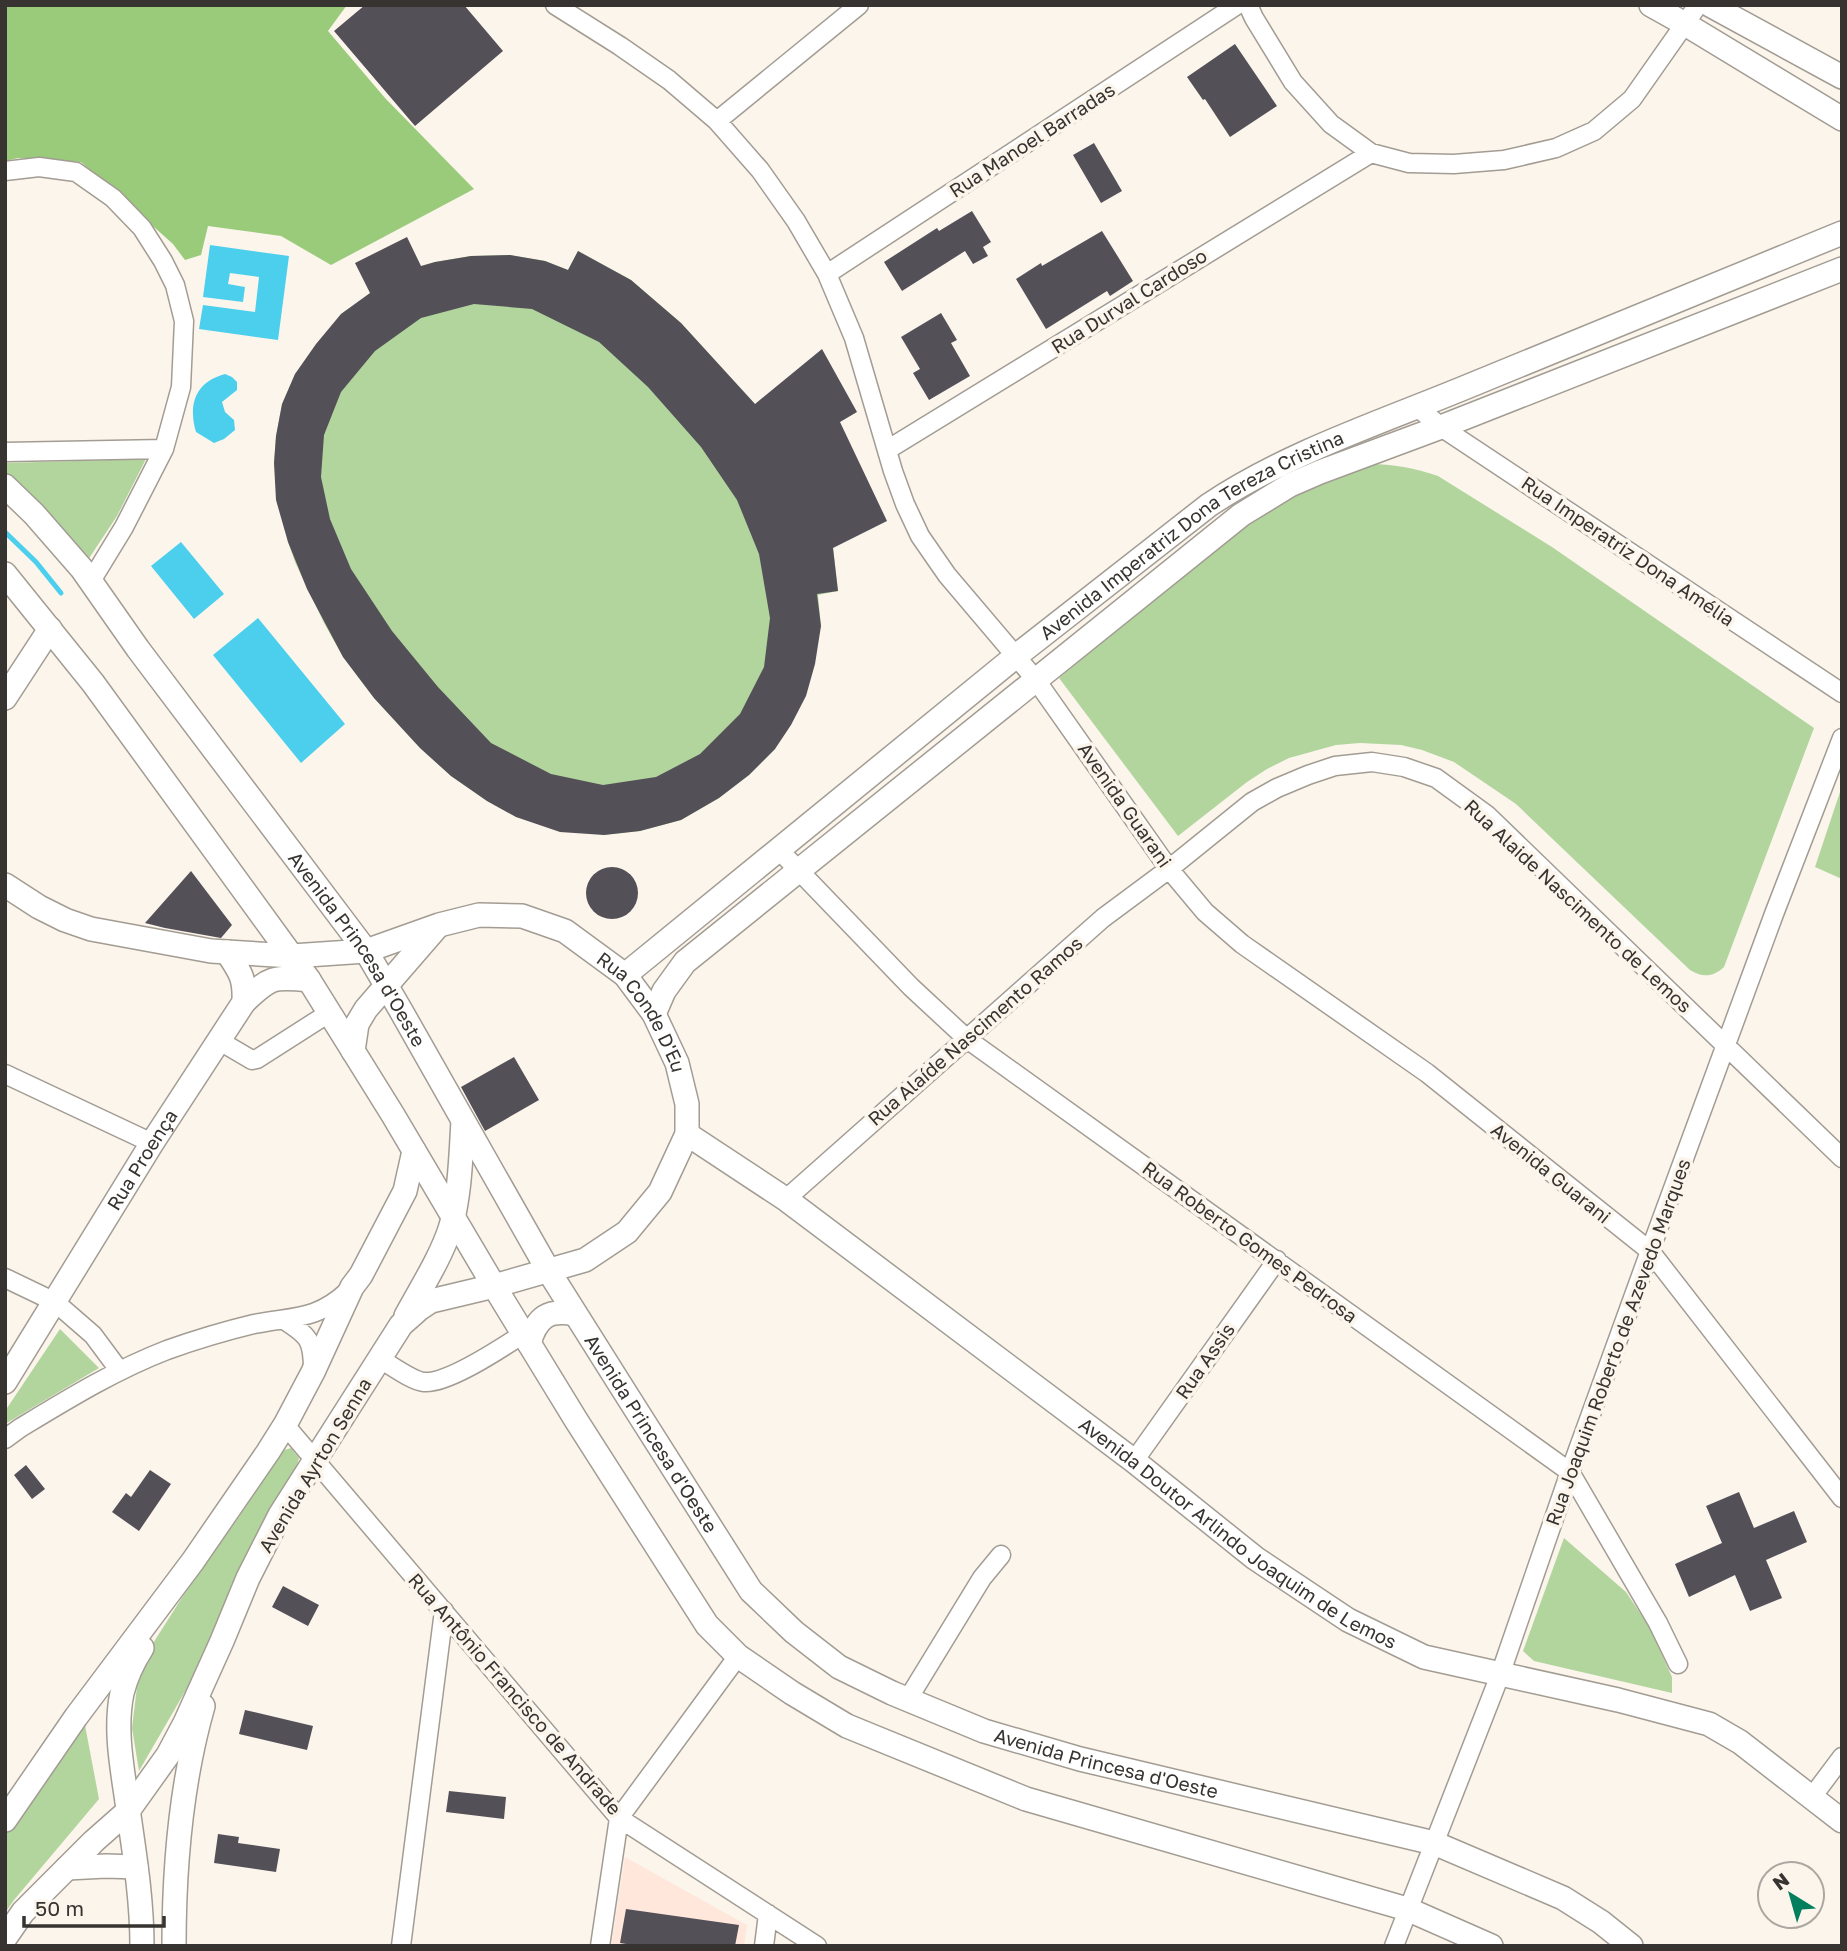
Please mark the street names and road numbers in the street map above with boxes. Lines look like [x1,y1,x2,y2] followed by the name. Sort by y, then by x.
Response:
[945,77,1119,202] street label: Rua Manoel Barradas
[1047,243,1211,358] street label: Rua Durval Cardoso
[1035,425,1347,644] street label: Avenida Imperatriz Dona Tereza Cristina
[1518,471,1739,630] street label: Rua Imperatriz Dona Amélia
[1074,738,1177,872] street label: Avenida Guarani
[1460,794,1697,1017] street label: Rua Alaide Nascimento de Lemos
[284,847,431,1051] street label: Avenida Princesa d'Oeste
[863,931,1087,1130] street label: Rua Alaíde Nascimento Ramos
[593,946,691,1074] street label: Rua Conde D'Eu
[102,1105,182,1214] street label: Rua Proença
[1487,1117,1616,1228] street label: Avenida Guarani
[1540,1155,1695,1528] street label: Rua Joaquim Roberto de Azevedo Marques
[1138,1156,1362,1327] street label: Rua Roberto Gomes Pedrosa
[1170,1318,1239,1403] street label: Rua Assis
[580,1330,723,1537] street label: Avenida Princesa d'Oeste
[253,1373,376,1556] street label: Avenida Ayrton Senna
[1075,1412,1401,1653] street label: Avenida Doutor Arlindo Joaquim de Lemos
[404,1568,627,1819] street label: Rua Antônio Francisco de Andrade
[992,1723,1221,1802] street label: Avenida Princesa d'Oeste

